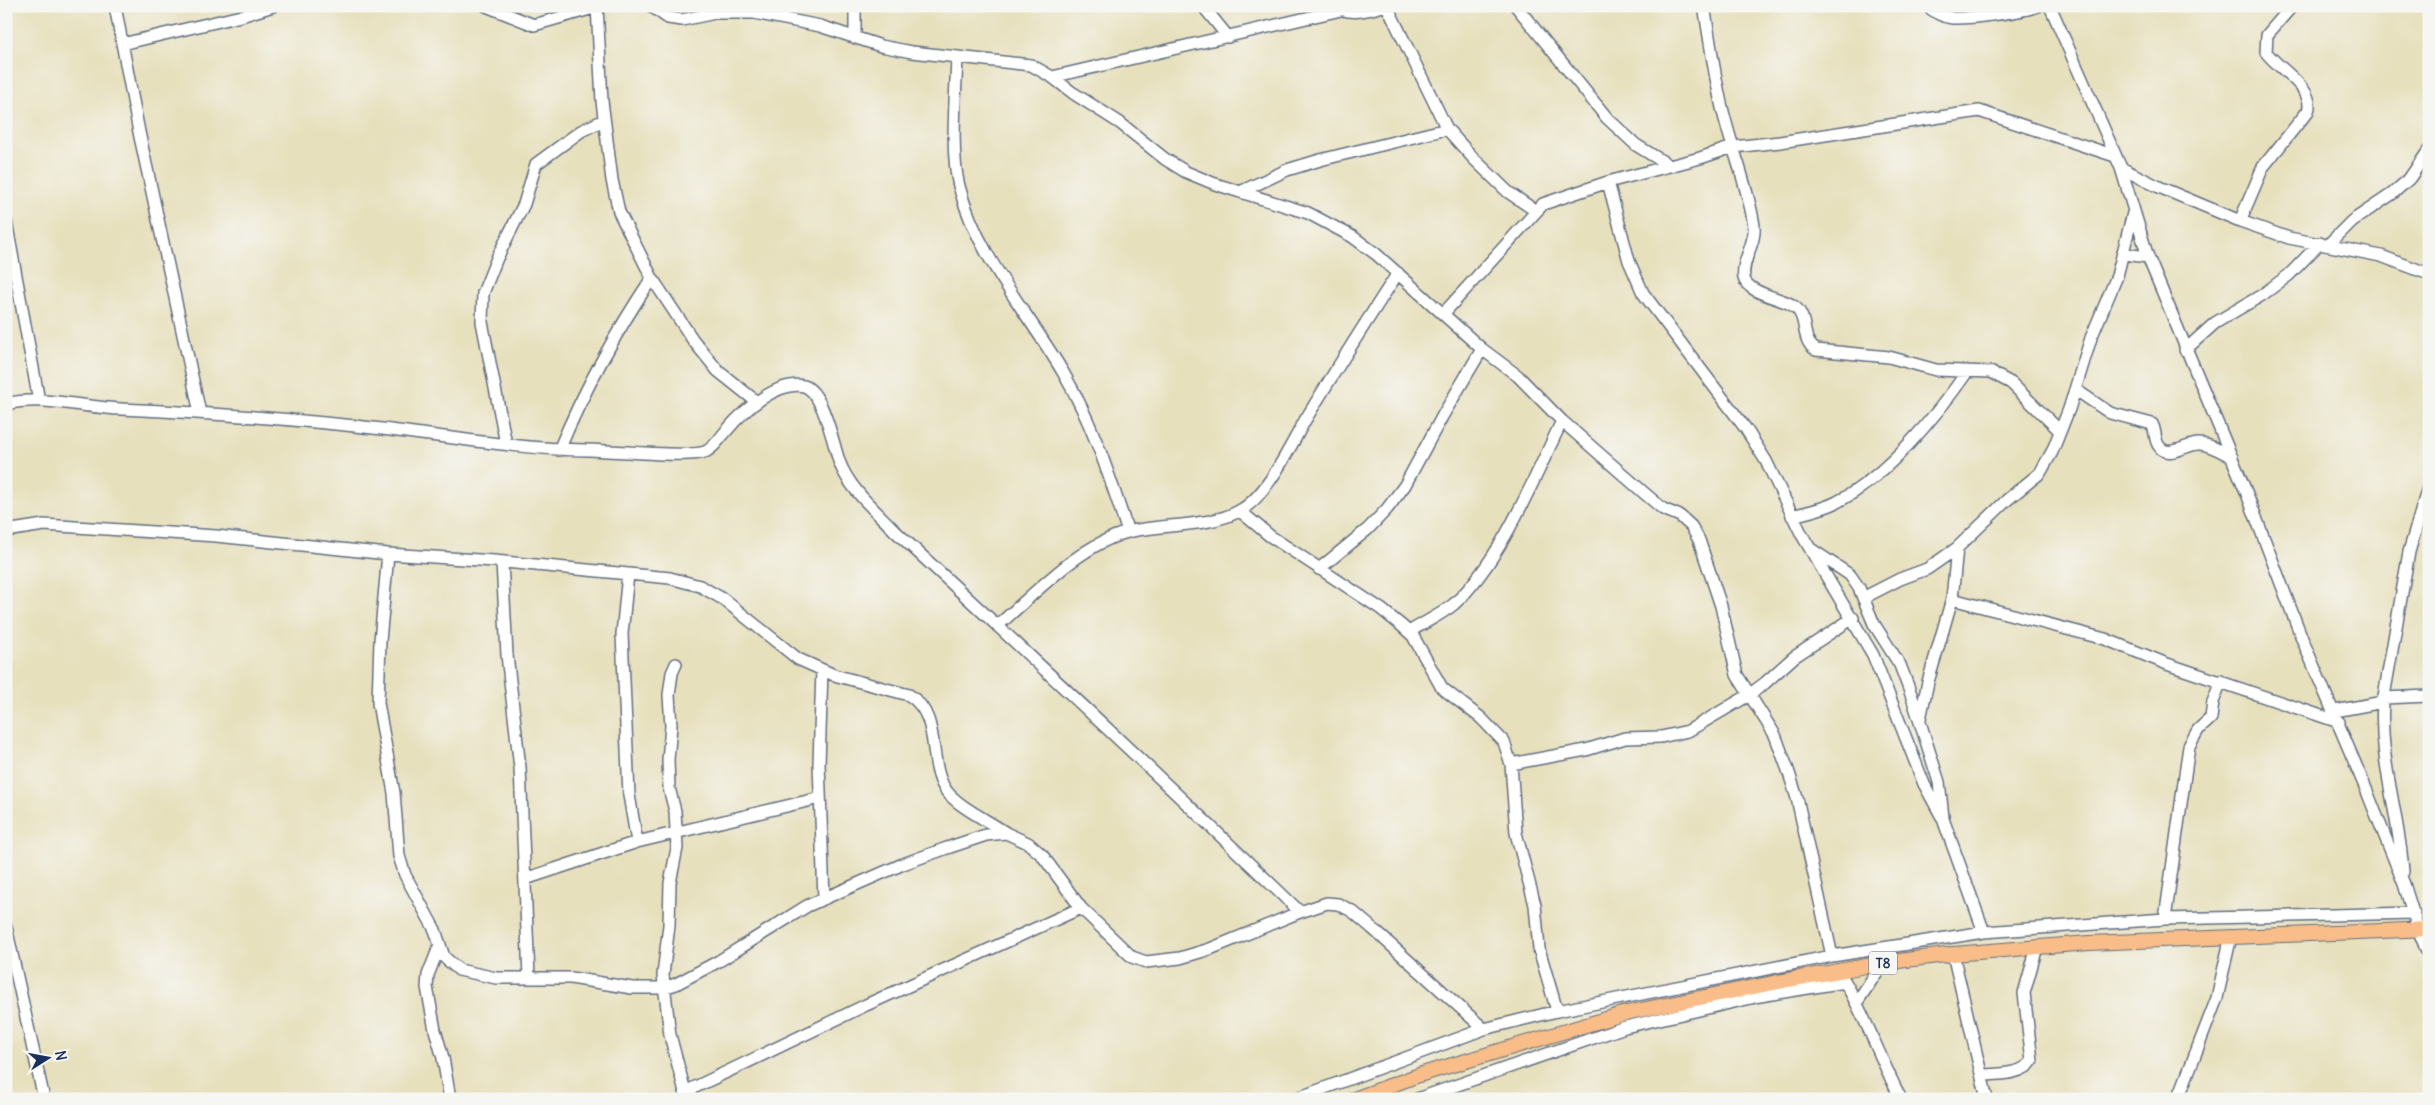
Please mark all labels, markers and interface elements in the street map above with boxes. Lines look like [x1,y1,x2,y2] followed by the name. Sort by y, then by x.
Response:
[1869,951,1897,974] road number: T8
[22,1032,72,1082] north arrow
[51,1049,71,1062] text: N

